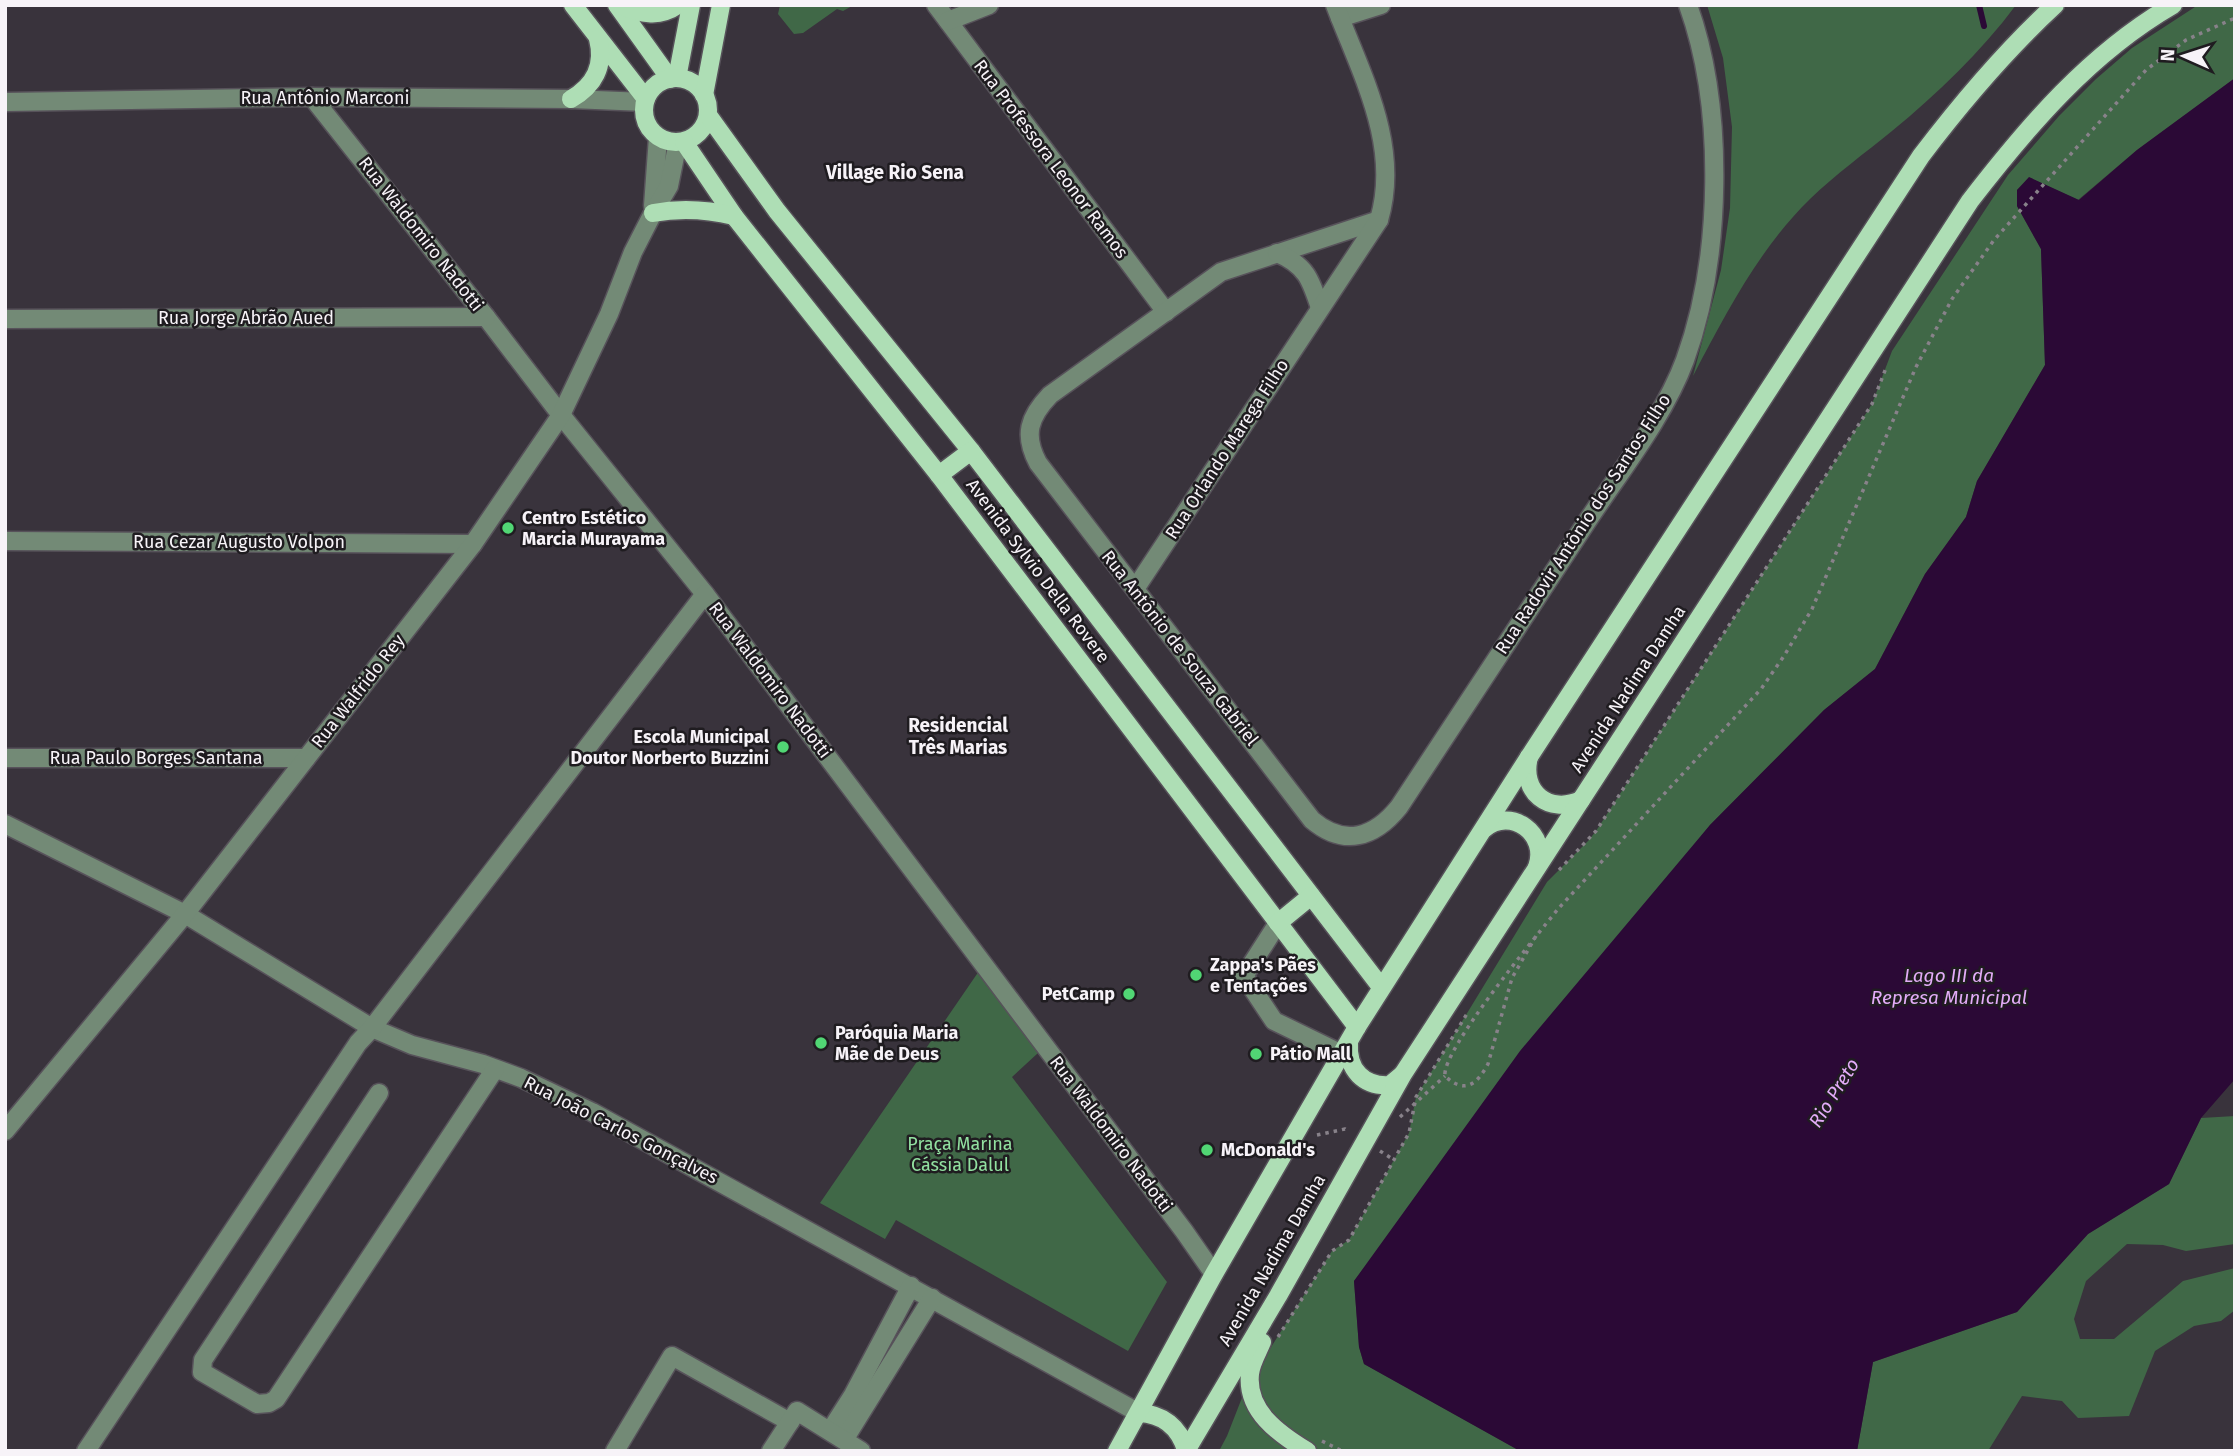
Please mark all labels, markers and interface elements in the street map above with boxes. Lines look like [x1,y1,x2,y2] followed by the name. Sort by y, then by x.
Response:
[2149,21,2219,91] north arrow
[2156,48,2179,62] text: N
[969,55,1133,263] street label: Rua Professora Leonor Ramos
[240,87,410,109] street label: Rua Antônio Marconi
[354,152,488,316] street label: Rua Waldomiro Nadotti
[825,161,964,184] district label: Village Rio Sena
[158,307,334,329] street label: Rua Jorge Abrão Aued
[1161,355,1293,543] street label: Rua Orlando Marega Filho
[1490,390,1676,658] street label: Rua Radovir Antônio dos Santos Filho
[962,475,1114,667] street label: Avenida Sylvio Della Rovere
[522,507,665,550] place label: Centro Estético Marcia Murayama
[500,520,516,536] marker: Centro Estético Marcia Murayama
[133,531,345,553] street label: Rua Cezar Augusto Volpon
[1097,546,1263,750] street label: Rua Antônio de Souza Gabriel
[704,598,836,762] street label: Rua Waldomiro Nadotti
[1566,601,1690,777] street label: Avenida Nadima Damha
[307,630,409,752] street label: Rua Walfrido Rey
[908,714,1008,759] district label: Residencial Três Marias
[570,726,770,769] place label: Escola Municipal Doutor Norberto Buzzini
[775,739,791,755] marker: Escola Municipal Doutor Norberto Buzzini
[50,747,262,769] street label: Rua Paulo Borges Santana
[1210,954,1316,997] place label: Zappa's Pães e Tentações
[1871,964,2027,1009] water label: Lago III da Represa Municipal
[1188,967,1204,983] marker: Zappa's Pães e Tentações
[1042,983,1115,1005] place label: PetCamp
[1121,986,1137,1002] marker: PetCamp
[835,1022,959,1065] place label: Paróquia Maria Mãe de Deus
[813,1035,829,1051] marker: Paróquia Maria Mãe de Deus
[1270,1043,1352,1065] place label: Pátio Mall
[1248,1046,1264,1062] marker: Pátio Mall
[1045,1052,1177,1216] street label: Rua Waldomiro Nadotti
[1804,1054,1864,1132] water label: Rio Preto
[520,1071,722,1189] street label: Rua João Carlos Gonçalves
[907,1133,1013,1176] park label: Praça Marina Cássia Dalul
[1221,1139,1315,1161] place label: McDonald's
[1199,1142,1215,1158] marker: McDonald's
[1214,1170,1330,1350] street label: Avenida Nadima Damha

